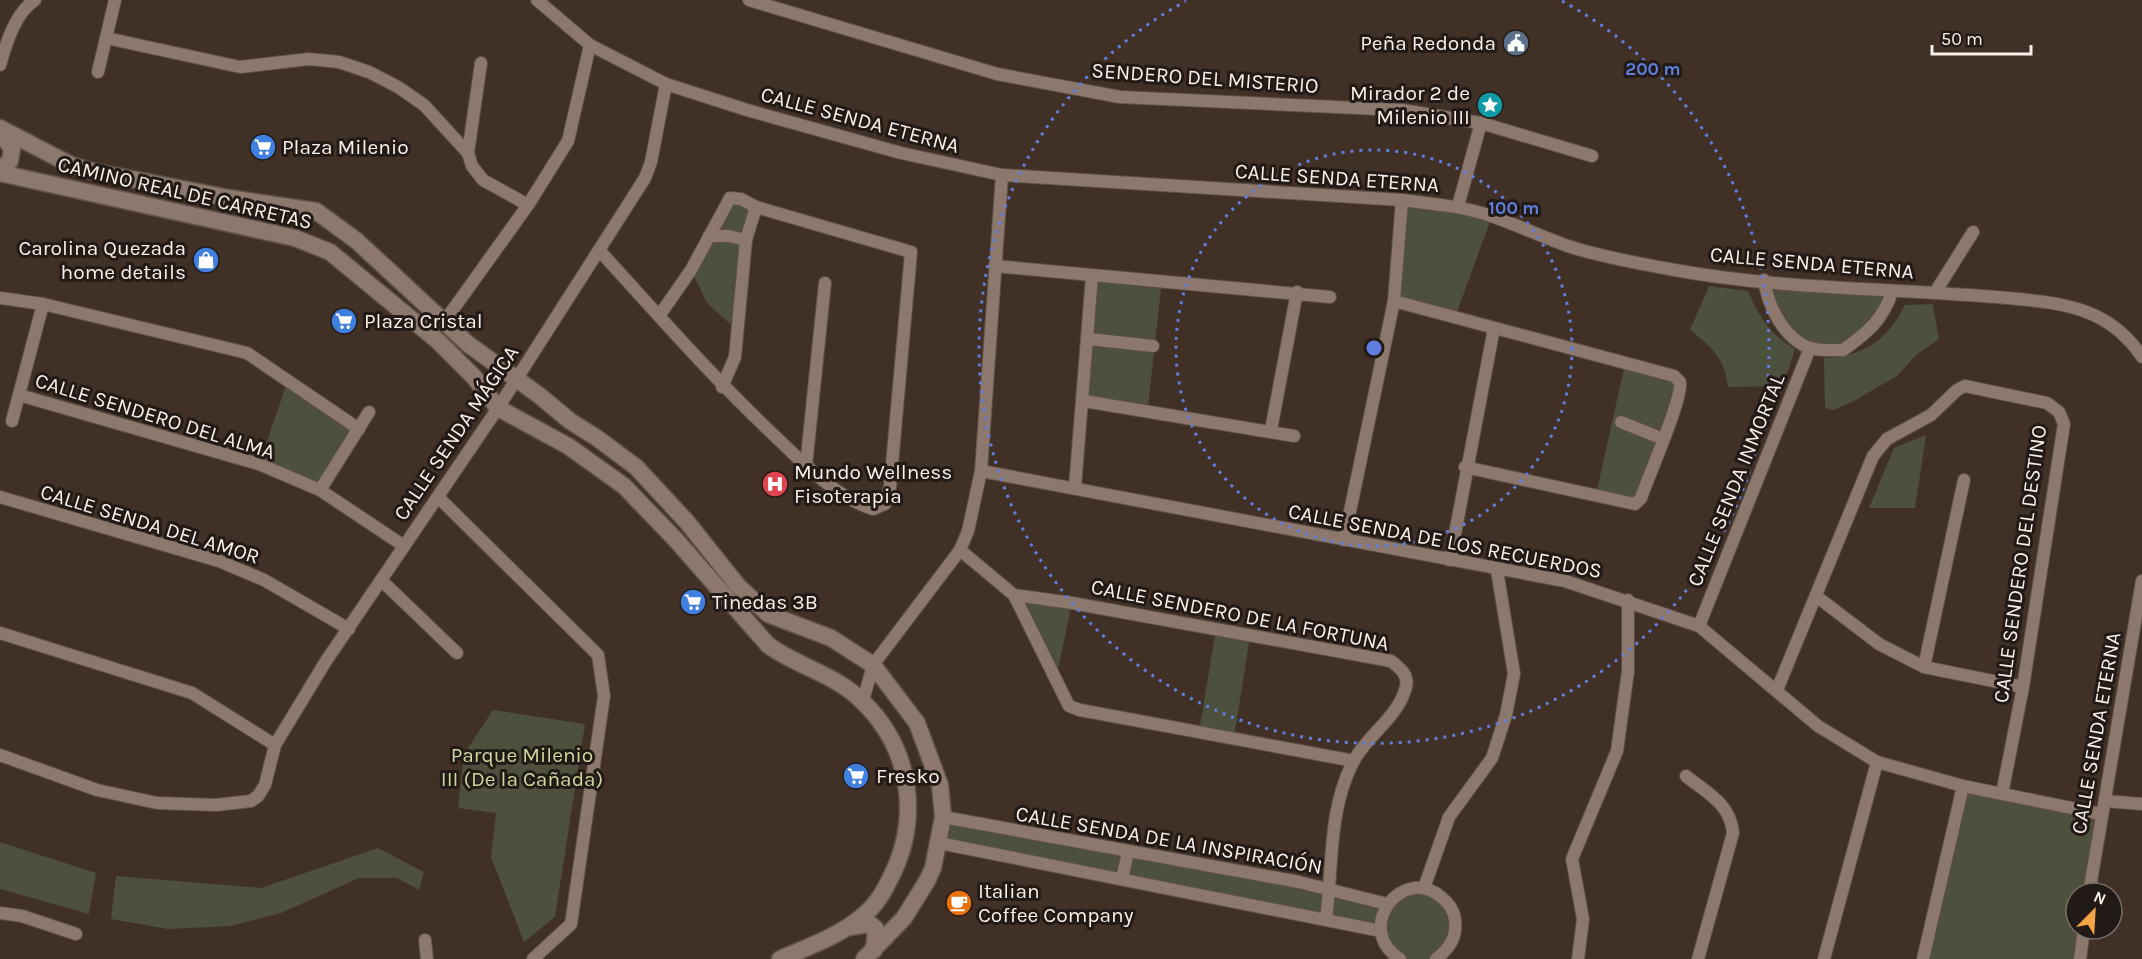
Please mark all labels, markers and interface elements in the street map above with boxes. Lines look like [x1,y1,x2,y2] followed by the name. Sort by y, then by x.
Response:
[1932,18,2031,56] scale bar
[1501,28,1531,58] public building icon: Peña Redonda
[1941,28,1983,50] text: 50 m
[1360,31,1496,55] place label: Peña Redonda
[1091,58,1319,98] street label: SENDERO DEL MISTERIO
[1625,58,1681,80] text: 200 m
[1350,81,1470,129] place label: Mirador 2 de Milenio III
[758,82,962,158] street label: CALLE SENDA ETERNA
[1475,90,1505,120] place icon: Mirador 2 de Milenio III
[248,132,278,162] supermarket icon: Plaza Milenio
[282,135,409,159] place label: Plaza Milenio
[55,152,315,234] street label: CAMINO REAL DE CARRETAS
[1234,159,1440,197] street label: CALLE SENDA ETERNA
[1489,197,1539,219] text: 100 m
[18,236,186,284] place label: Carolina Quezada home details
[1709,242,1915,284] street label: CALLE SENDA ETERNA
[191,245,221,275] shop icon: Carolina Quezada home details
[329,306,359,336] supermarket icon: Plaza Cristal
[364,309,483,333] place label: Plaza Cristal
[1364,338,1384,358] centre of rings
[389,341,523,525] street label: CALLE SENDA MÁGICA
[32,368,278,464] street label: CALLE SENDERO DEL ALMA
[1682,370,1790,590] street label: CALLE SENDA INMORTAL
[1989,423,2051,705] street label: CALLE SENDERO DEL DESTINO
[794,460,952,508] place label: Mundo Wellness Fisoterapia
[760,469,790,499] hospital icon: Mundo Wellness Fisoterapia
[38,479,262,569] street label: CALLE SENDA DEL AMOR
[1286,499,1604,583] street label: CALLE SENDA DE LOS RECUERDOS
[1089,574,1391,656] street label: CALLE SENDERO DE LA FORTUNA
[678,587,708,617] supermarket icon: Tinedas 3B
[712,590,818,614] place label: Tinedas 3B
[2066,630,2126,836] street label: CALLE SENDA ETERNA
[441,743,603,791] park label: Parque Milenio III (De la Cañada)
[841,761,871,791] supermarket icon: Fresko
[876,764,940,788] place label: Fresko
[1014,801,1324,879] street label: CALLE SENDA DE LA INSPIRACIÓN
[978,879,1134,927] place label: Italian Coffee Company
[2064,881,2124,941] north arrow
[2091,887,2109,909] text: N
[944,888,974,918] cafe icon: Italian Coffee Company

